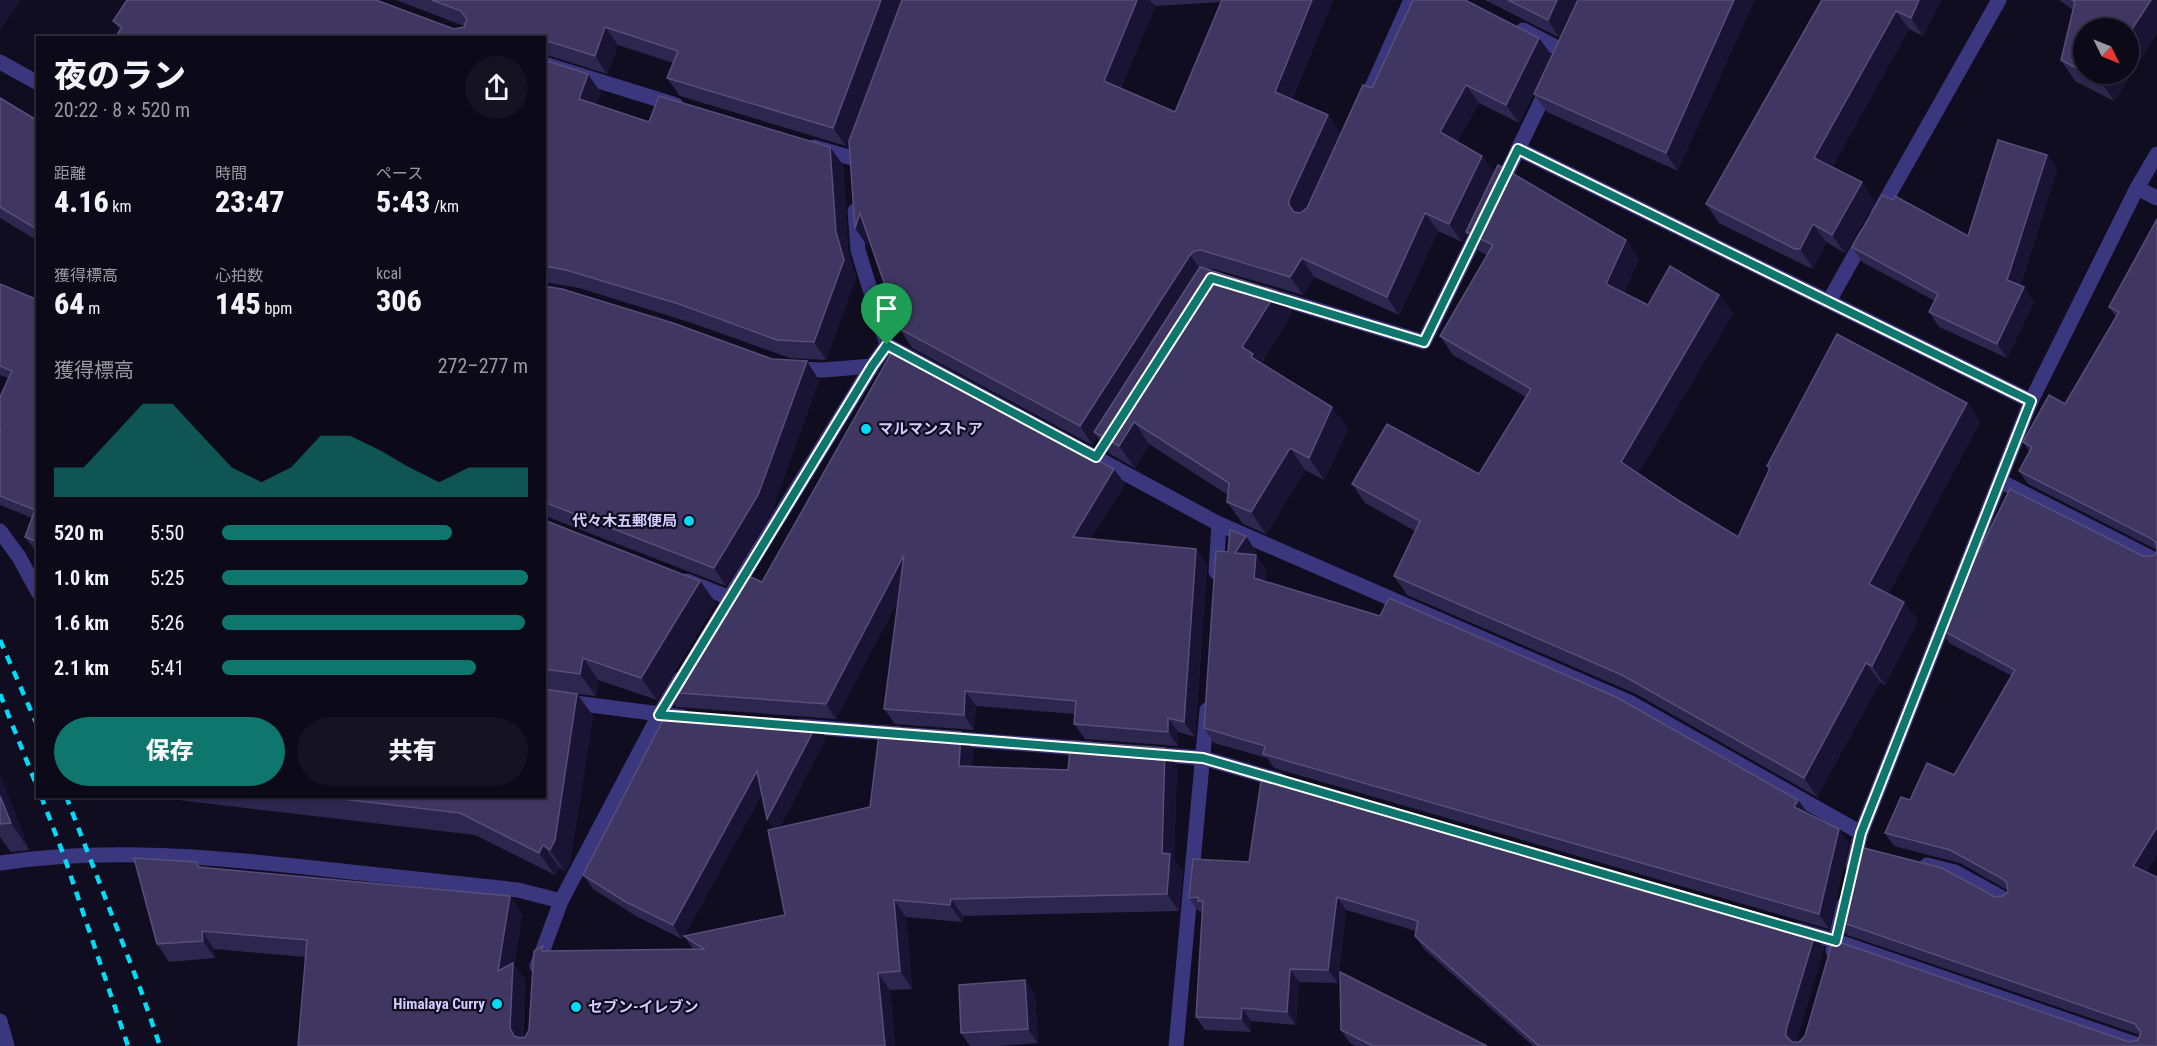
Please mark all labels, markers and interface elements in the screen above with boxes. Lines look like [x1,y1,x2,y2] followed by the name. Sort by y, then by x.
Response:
[2073,18,2139,84] north arrow
[2073,18,2139,84] map controls
[54,56,186,95] text: 夜のラン
[465,56,528,119] button: share
[54,98,190,122] text: 20:22 · 8 × 520 m
[54,164,86,183] text: 距離
[215,164,247,183] text: 時間
[376,164,423,183] text: ペース
[54,184,109,219] text: 4.16
[215,184,284,219] text: 23:47
[376,184,430,219] text: 5:43
[109,197,132,216] text: km
[430,197,459,216] text: /km
[376,264,402,283] text: kcal
[54,266,118,285] text: 獲得標高
[215,266,263,285] text: 心拍数
[376,283,422,318] text: 306
[861,283,912,345] pin
[54,286,85,321] text: 64
[215,286,261,321] text: 145
[870,292,903,325] icon: arrive
[85,299,100,318] text: m
[261,299,292,318] text: bpm
[438,354,528,378] text: 272–277 m
[54,358,134,382] text: 獲得標高
[878,420,983,438] place label: マルマンストア
[859,422,873,436] marker: マルマンストア
[572,512,677,530] place label: 代々木五郵便局
[682,514,696,528] marker: 代々木五郵便局
[54,521,104,545] text: 520 m
[150,521,184,545] text: 5:50
[54,566,109,590] text: 1.0 km
[150,566,184,590] text: 5:25
[54,611,109,635] text: 1.6 km
[150,611,184,635] text: 5:26
[54,656,109,680] text: 2.1 km
[150,656,184,680] text: 5:41
[54,717,285,786] button: 保存
[297,717,528,786] button: 共有
[393,995,485,1013] place label: Himalaya Curry
[490,997,504,1011] marker: Himalaya Curry
[588,998,698,1016] place label: セブン-イレブン
[569,1000,583,1014] marker: セブン-イレブン

